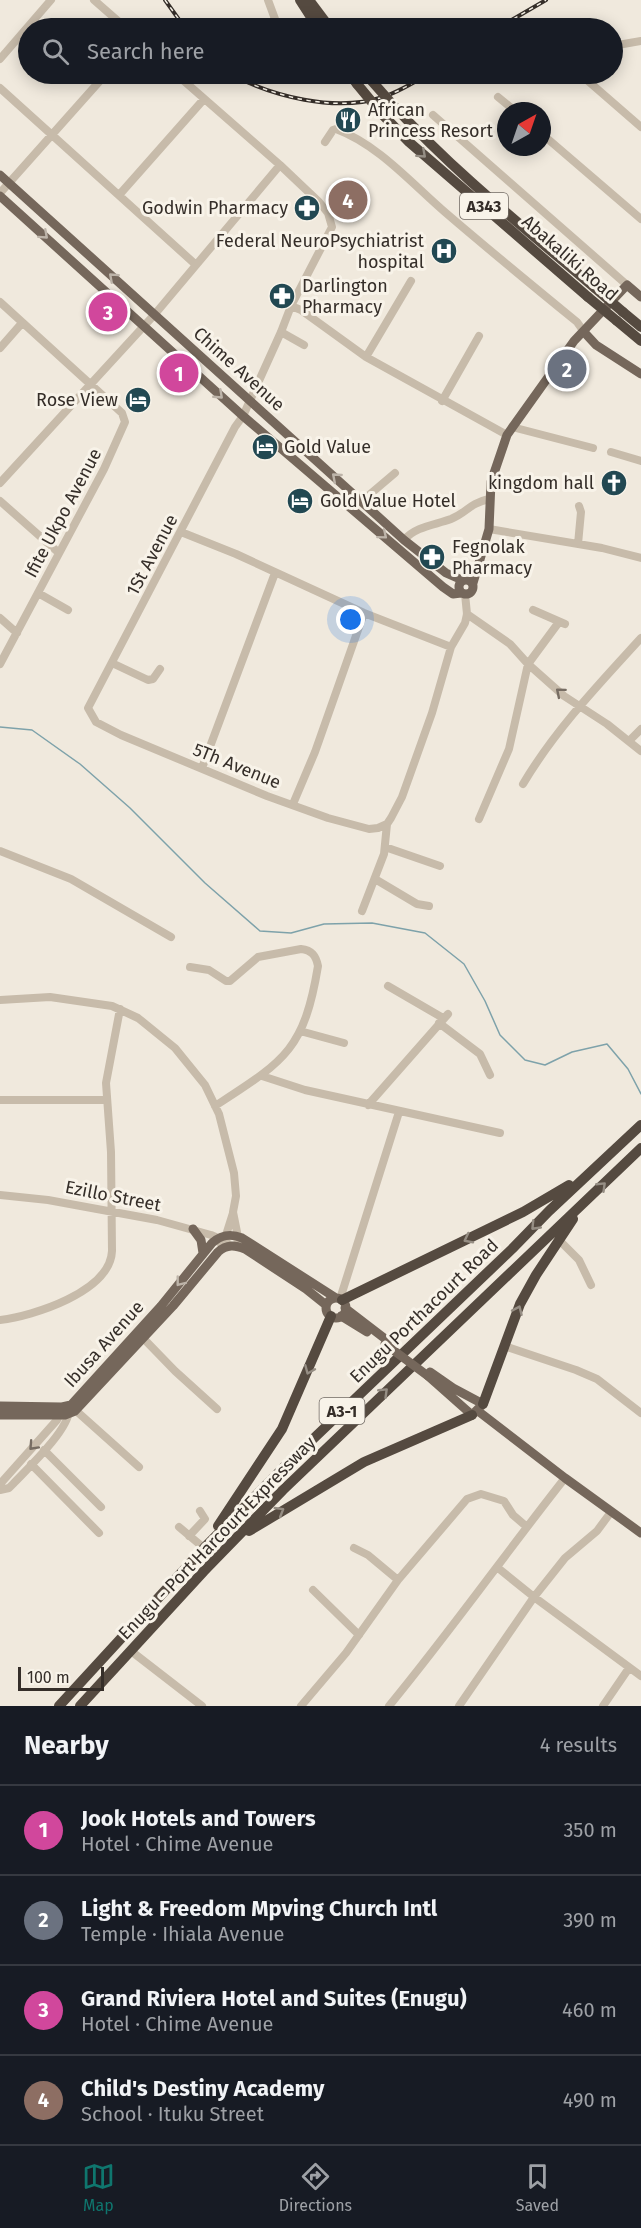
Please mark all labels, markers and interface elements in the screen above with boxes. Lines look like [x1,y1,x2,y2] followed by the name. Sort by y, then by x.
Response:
[18,18,623,84] search box
[39,35,72,68] icon: search
[87,38,205,65] text: Search here
[368,99,493,142] place label: African Princess Resort
[497,102,551,156] north arrow
[333,105,363,135] restaurant icon: African Princess Resort
[415,147,426,158] one-way arrow
[328,178,368,222] pin: 4
[292,193,322,223] pharmacy icon: Godwin Pharmacy
[460,193,508,219] road number: A343
[142,197,288,219] place label: Godwin Pharmacy
[517,210,623,306] street label: Abakaliki Road
[37,228,47,239] one-way arrow
[216,230,424,273] place label: Federal NeuroPsychiatrist hospital
[429,236,459,266] hospital icon: Federal NeuroPsychiatrist hospital
[109,273,120,284] one-way arrow
[302,275,388,318] place label: Darlington Pharmacy
[267,281,297,311] pharmacy icon: Darlington Pharmacy
[88,290,128,334] pin: 3
[189,322,289,416] street label: Chime Avenue
[548,346,586,392] pin: 2
[160,350,198,395] pin: 1
[123,385,153,415] hotel icon: Rose View
[212,387,223,398] one-way arrow
[36,389,118,411] place label: Rose View
[250,432,280,462] hotel icon: Gold Value
[284,436,371,458] place label: Gold Value
[20,445,106,581] street label: Ifite Ukpo Avenue
[599,468,629,498] church icon: kingdom hall
[488,472,594,494] place label: kingdom hall
[332,473,343,484] one-way arrow
[285,486,315,516] hotel icon: Gold Value Hotel
[320,490,456,512] place label: Gold Value Hotel
[121,511,183,599] street label: 1St Avenue
[376,528,387,539] one-way arrow
[452,536,532,579] place label: Fegnolak Pharmacy
[417,542,447,572] pharmacy icon: Fegnolak Pharmacy
[336,605,365,634] your location
[556,689,567,700] one-way arrow
[190,738,284,794] street label: 5Th Avenue
[63,1176,163,1216] street label: Ezillo Street
[595,1182,605,1193] one-way arrow
[531,1218,542,1229] one-way arrow
[463,1232,474,1244] one-way arrow
[345,1234,503,1388] street label: Enugu Porthacourt Road
[176,1276,187,1287] one-way arrow
[59,1296,149,1392] street label: Ibusa Avenue
[511,1305,523,1316] one-way arrow
[304,1364,316,1375] one-way arrow
[376,1389,387,1400] one-way arrow
[320,1398,364,1424] road number: A3-1
[114,1432,320,1644] street label: Enugu - Port Harcourt Expressway
[29,1439,40,1450] one-way arrow
[274,1507,284,1519] one-way arrow
[18,1664,104,1692] scale bar
[27,1668,70,1687] text: 100 m
[24,1730,109,1761] text: Nearby
[540,1733,617,1757] text: 4 results
[81,1805,316,1832] text: Jook Hotels and Towers
[39,1818,48,1842] text: 1
[563,1818,617,1842] text: 350 m
[81,1832,273,1856] text: Hotel · Chime Avenue
[81,1895,437,1922] text: Light & Freedom Mpving Church Intl
[38,1908,49,1932] text: 2
[563,1908,617,1932] text: 390 m
[81,1922,284,1946] text: Temple · Ihiala Avenue
[81,1985,467,2012] text: Grand Riviera Hotel and Suites (Enugu)
[38,1998,49,2022] text: 3
[562,1998,617,2022] text: 460 m
[81,2012,273,2036] text: Hotel · Chime Avenue
[81,2075,324,2102] text: Child's Destiny Academy
[38,2088,49,2112] text: 4
[563,2088,617,2112] text: 490 m
[81,2102,264,2126] text: School · Ituku Street
[82,2160,115,2215] tab: Map
[279,2160,352,2215] tab: Directions
[516,2160,559,2215] tab: Saved

